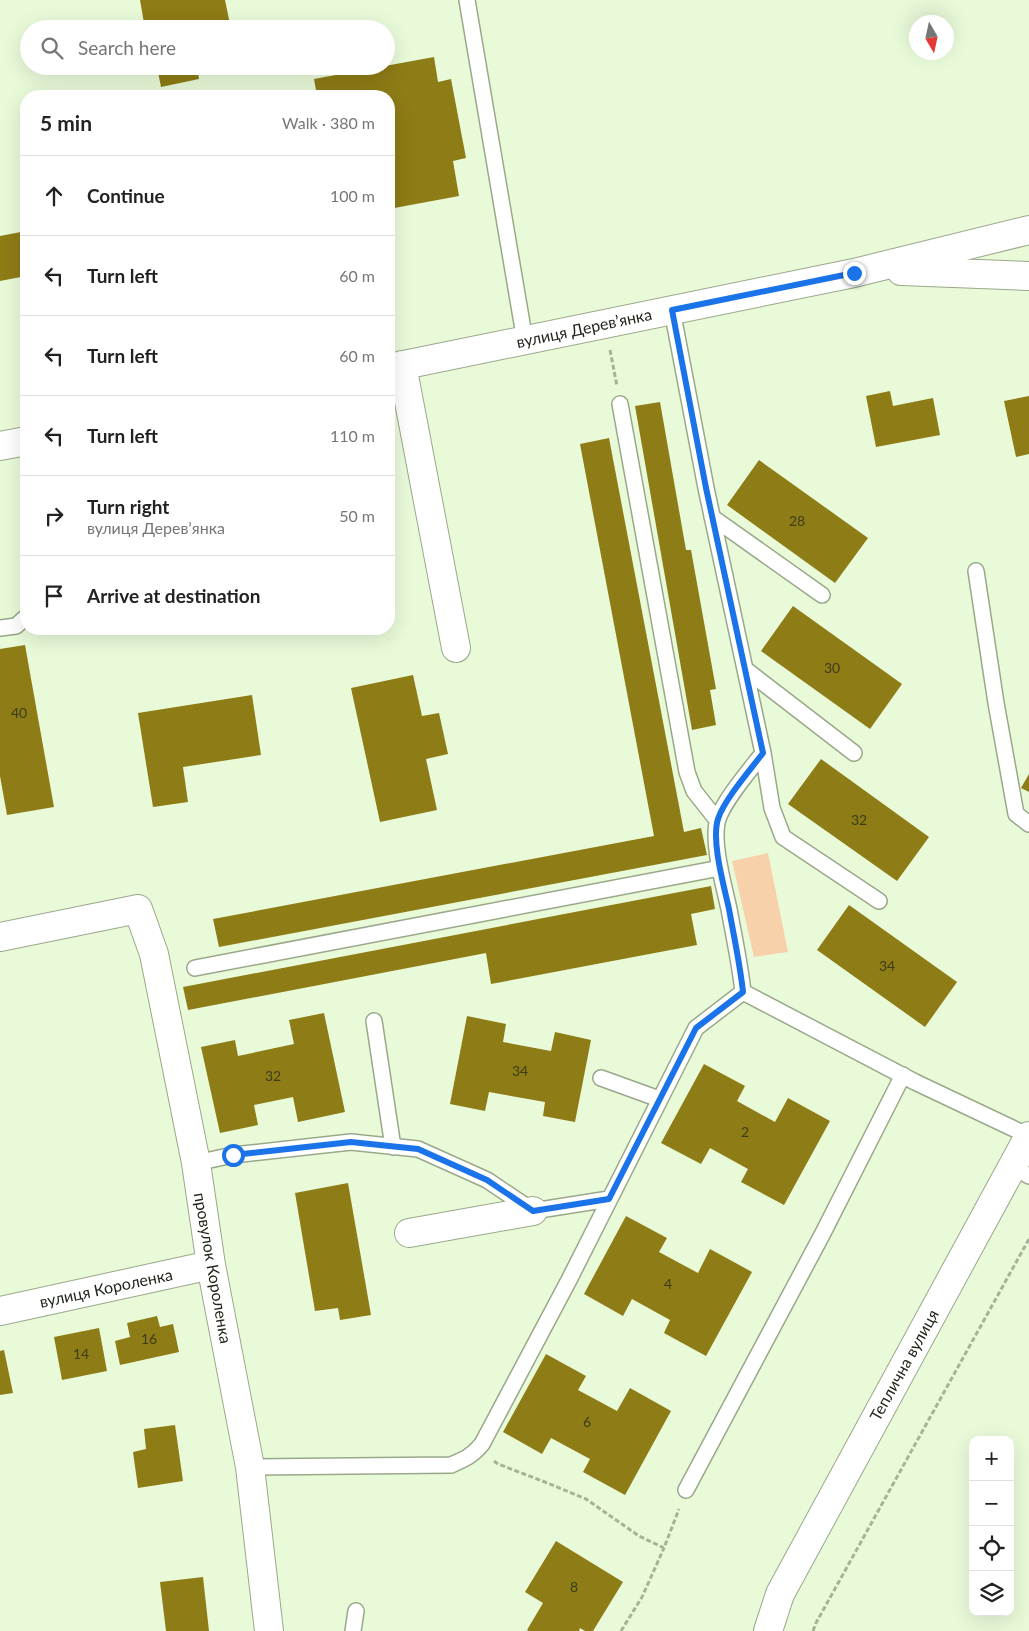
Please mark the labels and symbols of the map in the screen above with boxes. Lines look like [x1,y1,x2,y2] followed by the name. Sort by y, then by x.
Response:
[909,15,954,60] north arrow
[843,262,866,285] route end
[514,304,653,351] street label: вулиця Деревʼянка
[789,512,805,529] house number: 28
[824,659,840,676] house number: 30
[11,704,27,721] house number: 40
[851,811,867,828] house number: 32
[879,957,895,974] house number: 34
[512,1062,528,1079] house number: 34
[265,1067,281,1084] house number: 32
[741,1123,749,1140] house number: 2
[222,1144,245,1167] route start
[191,1191,236,1345] street label: провулок Короленка
[38,1264,174,1311] street label: вулиця Короленка
[664,1275,672,1292] house number: 4
[865,1306,942,1424] street label: Теплична вулиця
[141,1330,157,1347] house number: 16
[73,1345,89,1362] house number: 14
[583,1413,591,1430] house number: 6
[570,1578,578,1595] house number: 8

